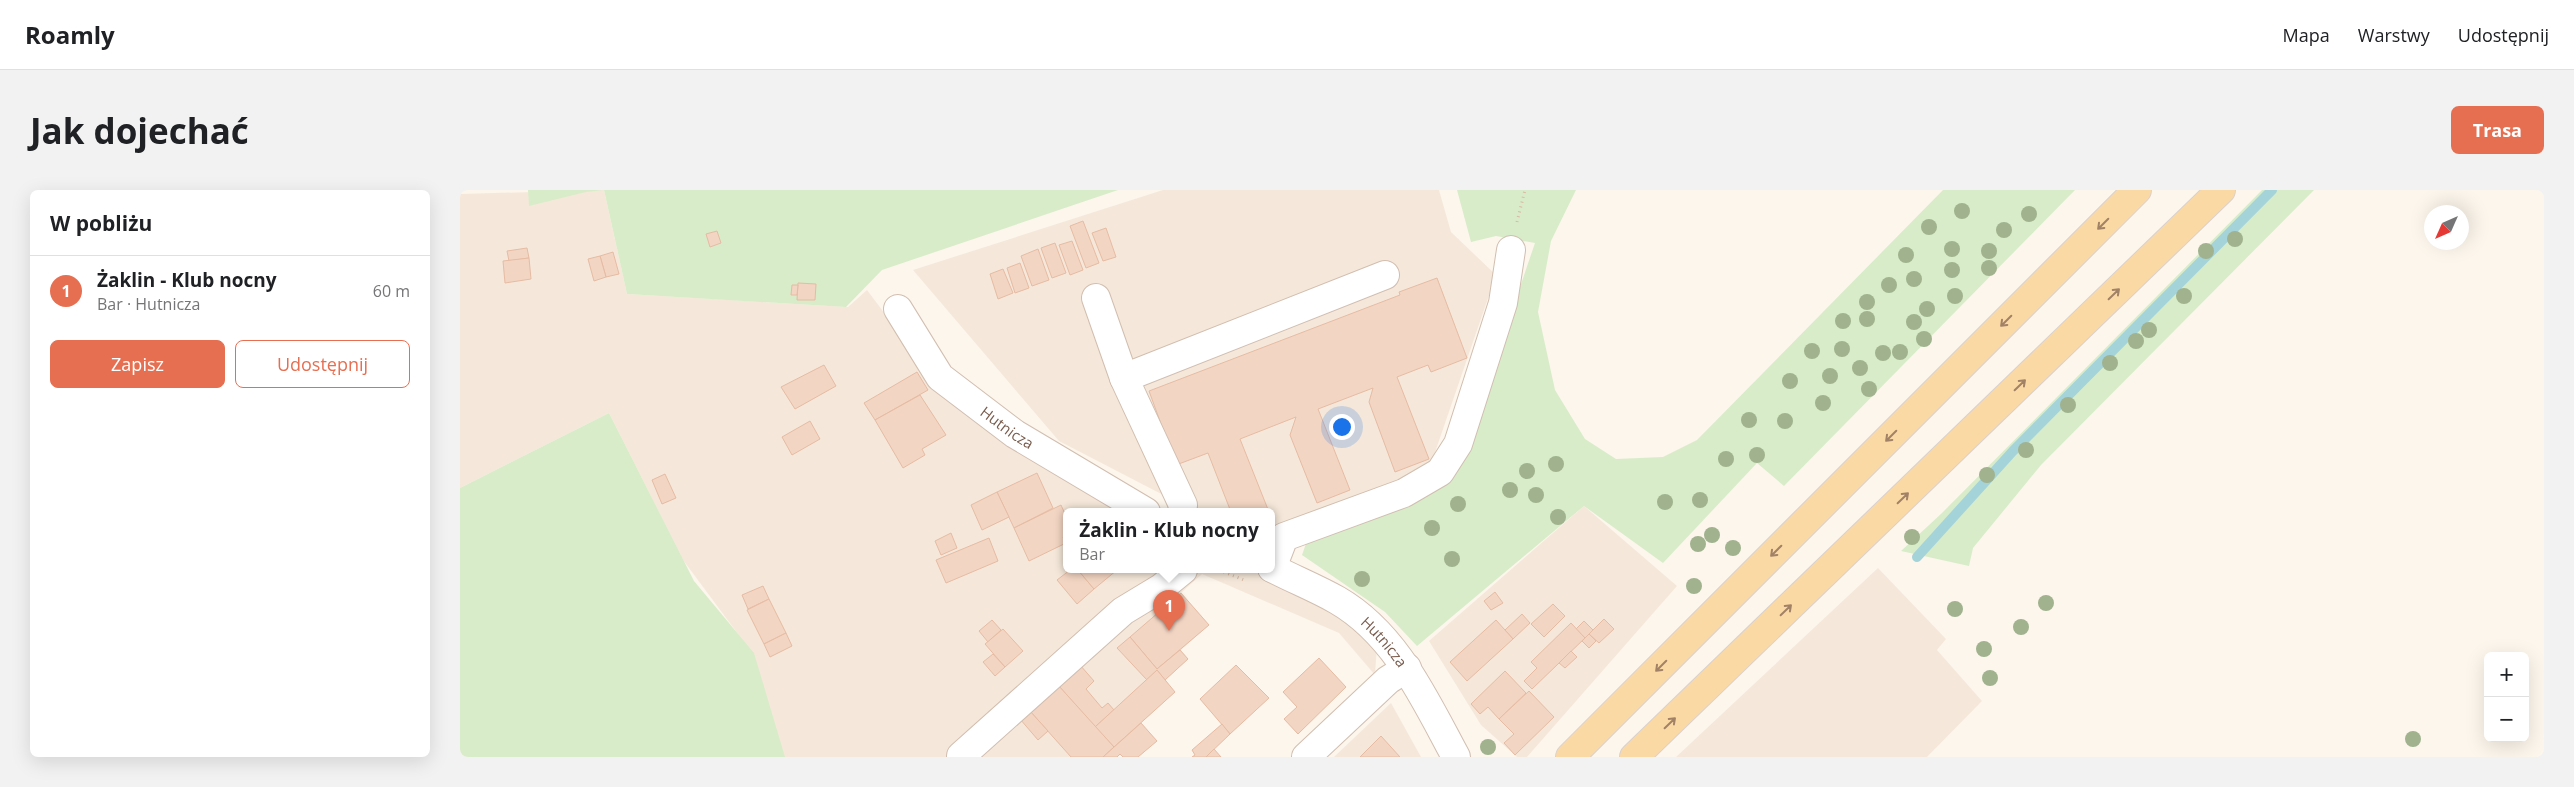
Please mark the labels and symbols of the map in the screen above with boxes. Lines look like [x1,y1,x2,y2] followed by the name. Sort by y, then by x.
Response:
[2424,205,2469,250] north arrow
[2097,218,2109,230] one-way arrow
[2108,288,2121,300] one-way arrow
[2000,315,2012,327] one-way arrow
[2014,379,2027,391] one-way arrow
[977,401,1038,453] street label: Hutnicza
[1329,414,1355,440] your location
[1885,430,1897,442] one-way arrow
[1897,492,1909,504] one-way arrow
[1770,544,1782,557] one-way arrow
[1153,590,1185,631] pin: 1
[1780,604,1793,616] one-way arrow
[1357,612,1412,671] street label: Hutnicza
[1655,659,1667,672] one-way arrow
[1663,717,1676,729] one-way arrow

